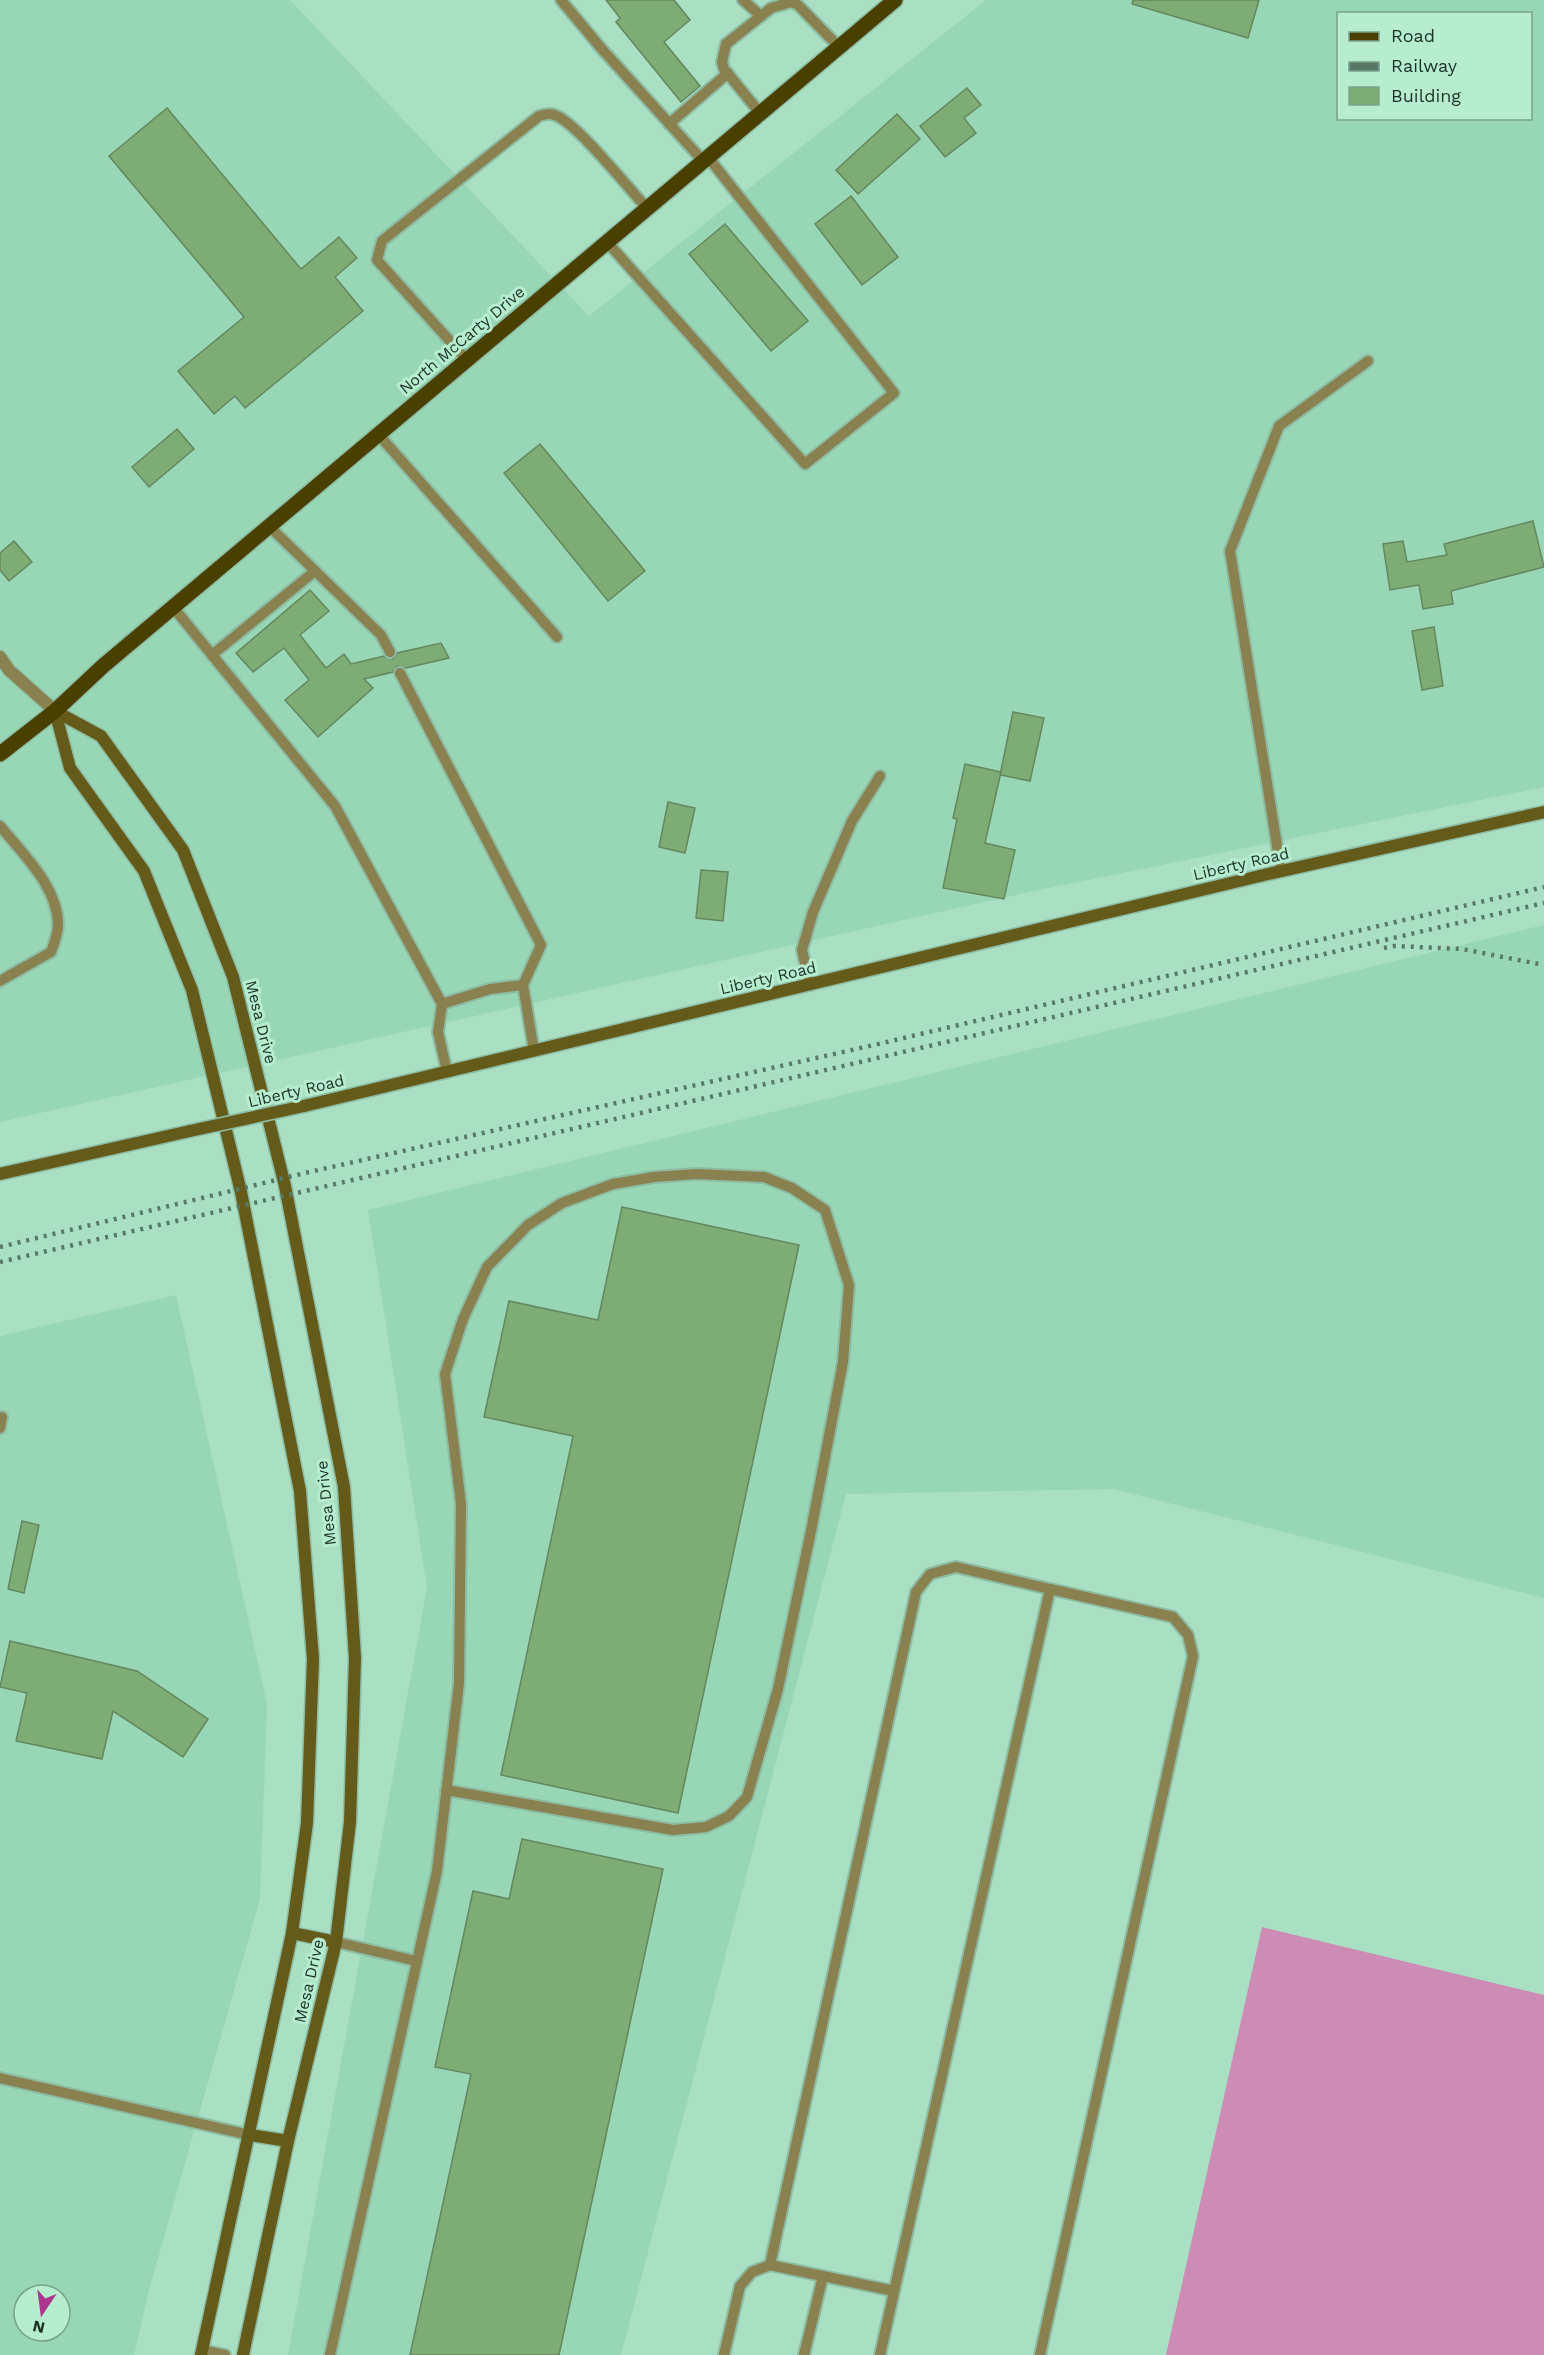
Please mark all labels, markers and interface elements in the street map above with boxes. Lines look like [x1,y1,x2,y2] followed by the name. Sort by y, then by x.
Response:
[1337,12,1532,120] legend
[1391,25,1435,46] text: Road
[1391,55,1458,76] text: Railway
[1391,85,1461,106] text: Building
[396,282,528,398] street label: North McCarty Drive
[1191,844,1291,884] street label: Liberty Road
[718,958,818,998] street label: Liberty Road
[241,978,281,1066] street label: Mesa Drive
[246,1071,346,1111] street label: Liberty Road
[312,1460,340,1546] street label: Mesa Drive
[290,1937,328,2025] street label: Mesa Drive
[12,2283,72,2343] north arrow
[31,2317,47,2338] text: N

